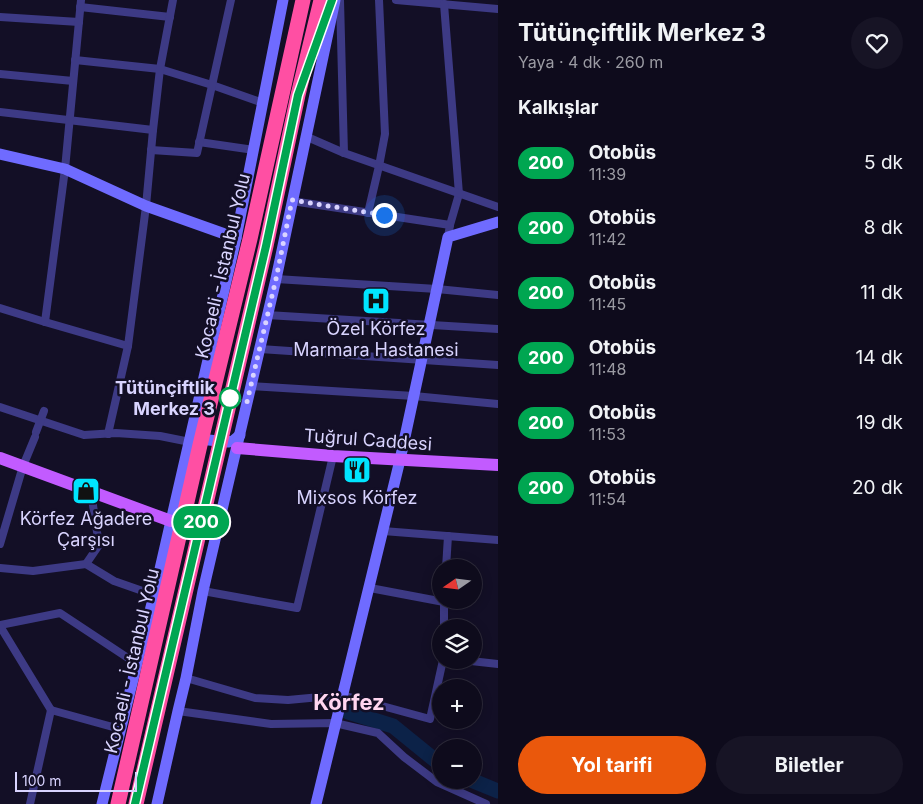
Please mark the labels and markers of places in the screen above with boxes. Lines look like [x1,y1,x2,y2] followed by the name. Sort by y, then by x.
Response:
[361,286,391,316] hospital icon: Özel Körfez Marmara Hastanesi
[293,317,459,360] place label: Özel Körfez Marmara Hastanesi
[115,377,216,419] place label: Tütünçiftlik Merkez 3
[219,387,241,409] marker: Tütünçiftlik Merkez 3
[342,455,372,485] restaurant icon: Mixsos Körfez
[71,476,101,506] shop icon: Körfez Ağadere Çarşısı
[297,487,417,508] place label: Mixsos Körfez
[20,508,152,550] place label: Körfez Ağadere Çarşısı

